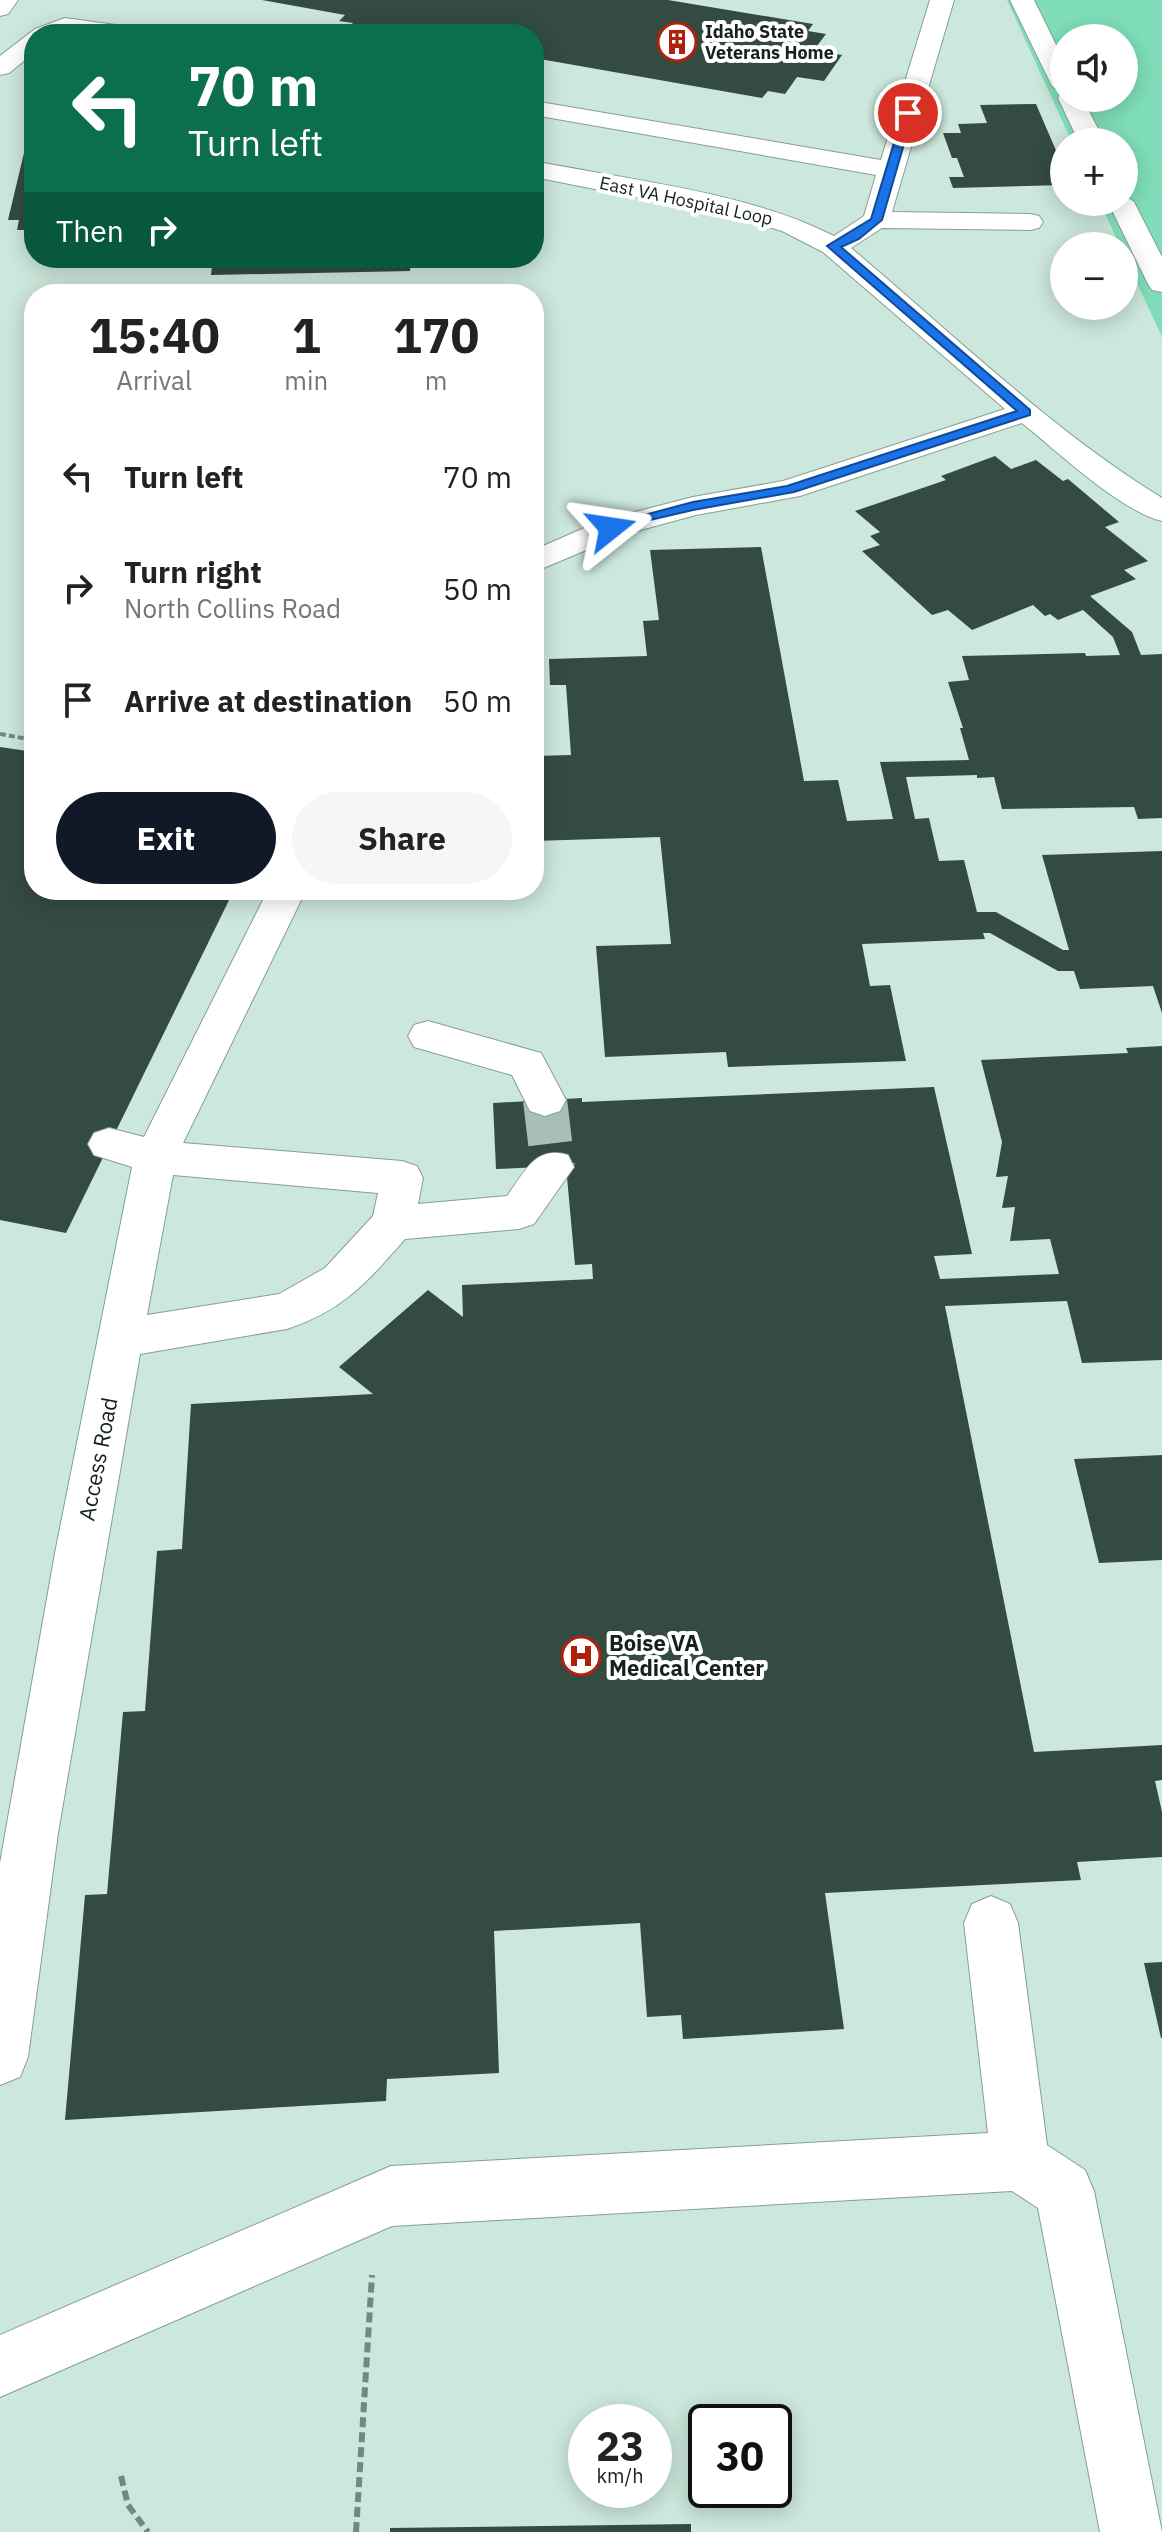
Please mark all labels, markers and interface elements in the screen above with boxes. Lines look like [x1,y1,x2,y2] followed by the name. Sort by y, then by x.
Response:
[705,20,834,64] place label: Idaho State Veterans Home
[656,21,698,63] building icon: Idaho State Veterans Home
[1050,24,1138,320] map controls
[1050,24,1138,112] button: sound
[188,49,318,121] text: 70 m
[56,56,160,160] icon: left
[874,79,942,147] pin
[886,91,930,135] icon: arrive
[188,119,323,166] text: Turn left
[1050,128,1138,216] button: +
[597,171,775,230] street label: East VA Hospital Loop
[140,208,184,252] icon: right
[56,211,124,250] text: Then
[1050,232,1138,320] button: −
[89,304,220,366] text: 15:40
[292,304,321,366] text: 1
[393,304,479,366] text: 170
[116,363,192,397] text: Arrival
[284,363,328,397] text: min
[425,363,447,397] text: m
[56,454,100,498] icon: left
[124,457,243,496] text: Turn left
[443,457,512,496] text: 70 m
[569,486,653,570] position arrow
[124,552,262,591] text: Turn right
[56,566,100,610] icon: right
[443,569,512,608] text: 50 m
[124,591,341,625] text: North Collins Road
[56,678,100,722] icon: arrive
[124,681,412,720] text: Arrive at destination
[443,681,512,720] text: 50 m
[56,792,276,884] button: Exit
[292,792,512,884] button: Share
[71,1395,124,1523] street label: Access Road
[609,1628,764,1682] place label: Boise VA Medical Center
[560,1635,602,1677] hospital icon: Boise VA Medical Center
[688,2404,792,2508] speed limit sign: 30
[596,2420,644,2472] text: 23
[596,2462,644,2489] text: km/h

